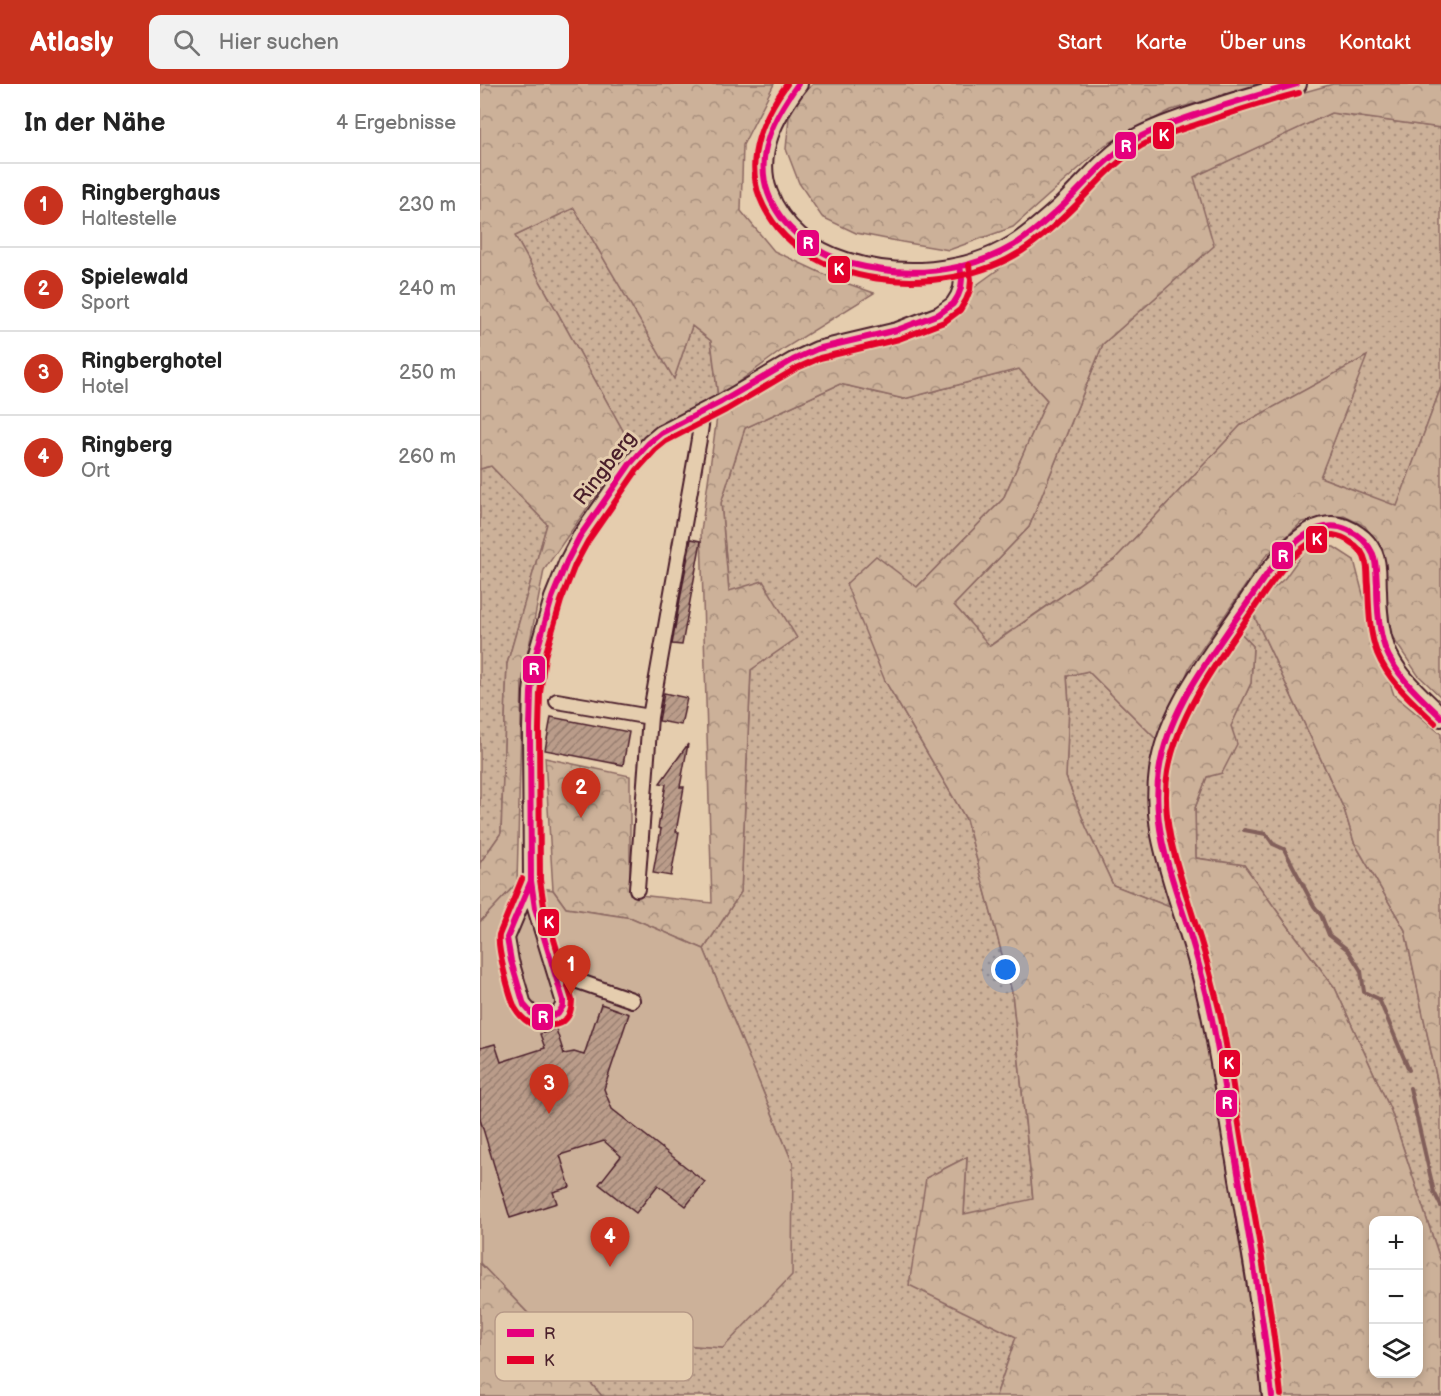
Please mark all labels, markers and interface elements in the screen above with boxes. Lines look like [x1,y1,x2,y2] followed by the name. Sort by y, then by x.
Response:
[149,15,569,69] search box
[30,26,113,59] text: Atlasly
[170,26,203,59] icon: search
[218,29,339,56] text: Hier suchen
[1058,30,1102,55] text: Start
[1135,30,1187,55] text: Karte
[1220,30,1306,55] text: Über uns
[1339,30,1411,55] text: Kontakt
[24,108,166,139] text: In der Nähe
[336,111,456,135] text: 4 Ergebnisse
[1152,121,1175,150] line badge: K
[1159,127,1170,146] text: K
[1114,131,1137,160] line badge: R
[1121,138,1132,157] text: R
[81,180,220,207] text: Ringberghaus
[39,193,48,217] text: 1
[399,193,456,217] text: 230 m
[81,207,177,231] text: Haltestelle
[796,229,820,257] line badge: R
[803,235,814,254] text: R
[827,255,851,284] line badge: K
[834,261,845,280] text: K
[81,264,188,291] text: Spielewald
[38,277,49,301] text: 2
[399,277,456,301] text: 240 m
[81,291,130,315] text: Sport
[81,348,222,375] text: Ringberghotel
[38,361,49,385] text: 3
[399,361,456,385] text: 250 m
[81,375,129,399] text: Hotel
[568,426,642,510] street label: Ringberg
[81,432,173,459] text: Ringberg
[38,445,49,469] text: 4
[398,445,456,469] text: 260 m
[81,459,110,483] text: Ort
[1305,525,1328,554] line badge: K
[1312,531,1323,550] text: K
[1271,541,1294,570] line badge: R
[1278,548,1289,567] text: R
[522,655,546,684] line badge: R
[529,661,540,680] text: R
[562,768,600,818] pin: 2
[537,908,560,937] line badge: K
[544,914,555,933] text: K
[552,946,590,995] pin: 1
[991,955,1020,984] your location
[531,1003,554,1031] line badge: R
[538,1009,549,1028] text: R
[1218,1049,1241,1078] line badge: K
[1224,1055,1235,1074] text: K
[530,1064,568,1114] pin: 3
[1215,1089,1238,1118] line badge: R
[1222,1095,1233,1114] text: R
[1369,1216,1423,1378] map controls
[1369,1216,1423,1270] button: +
[590,1218,630,1267] pin: 4
[1369,1270,1423,1324] button: −
[495,1312,693,1381] legend
[1369,1324,1423,1378] button: layers
[544,1325,555,1344] text: R
[544,1352,555,1371] text: K

